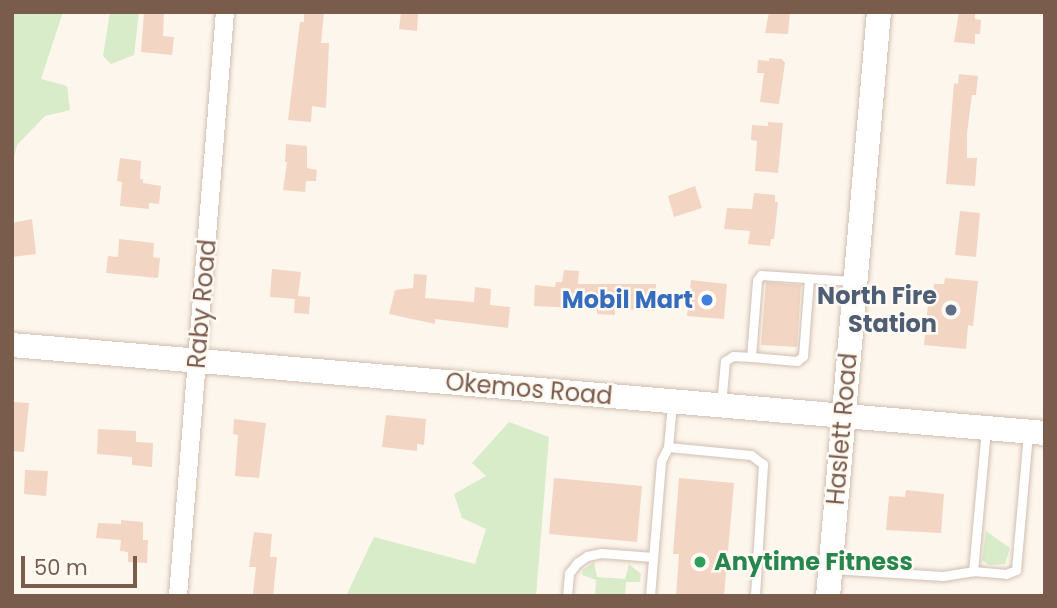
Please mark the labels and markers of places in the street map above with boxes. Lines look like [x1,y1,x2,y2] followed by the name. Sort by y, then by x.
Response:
[817,282,937,338] place label: North Fire Station
[562,286,693,314] place label: Mobil Mart
[699,292,715,308] marker: Mobil Mart
[943,302,959,318] marker: North Fire Station
[714,548,913,576] place label: Anytime Fitness
[692,554,708,570] marker: Anytime Fitness

